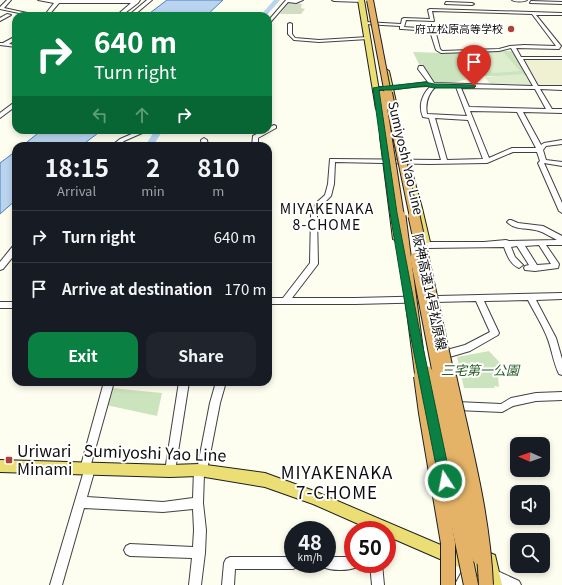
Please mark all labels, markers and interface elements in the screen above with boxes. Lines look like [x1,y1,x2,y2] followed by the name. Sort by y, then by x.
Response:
[415,20,503,36] place label: 府立松原高等学校
[94,21,177,61] text: 640 m
[506,24,516,34] marker: 府立松原高等学校
[28,28,80,80] icon: right
[457,45,491,86] pin
[463,51,485,73] icon: arrive
[94,58,177,84] text: Turn right
[384,99,429,217] street label: Sumiyoshi Yao Line
[89,104,111,126] icon: left
[131,104,153,126] icon: ahead
[173,104,195,126] icon: right
[44,149,109,184] text: 18:15
[146,149,160,184] text: 2
[197,149,240,184] text: 810
[57,181,96,200] text: Arrival
[141,181,165,200] text: min
[212,181,224,200] text: m
[280,198,374,234] district label: MIYAKENAKA 8-CHOME
[28,226,50,248] icon: right
[62,226,136,247] text: Turn right
[214,226,256,247] text: 640 m
[409,232,452,352] street label: 阪神高速14号松原線
[28,278,50,300] icon: arrive
[62,278,212,299] text: Arrive at destination
[224,278,267,299] text: 170 m
[28,332,138,378] button: Exit
[146,332,256,378] button: Share
[441,360,521,379] park label: 三宅第一公園
[510,437,550,477] north arrow
[510,437,550,573] map controls
[17,438,72,480] place label: Uriwari Minami
[83,438,227,466] street label: Sumiyoshi Yao Line
[4,455,14,465] marker: Uriwari Minami
[281,459,393,504] district label: MIYAKENAKA 7-CHOME
[424,460,466,502] position arrow
[510,485,550,525] button: sound
[344,521,396,573] speed limit sign: 50
[298,527,322,556] text: 48
[510,533,550,573] button: search
[298,549,322,564] text: km/h

